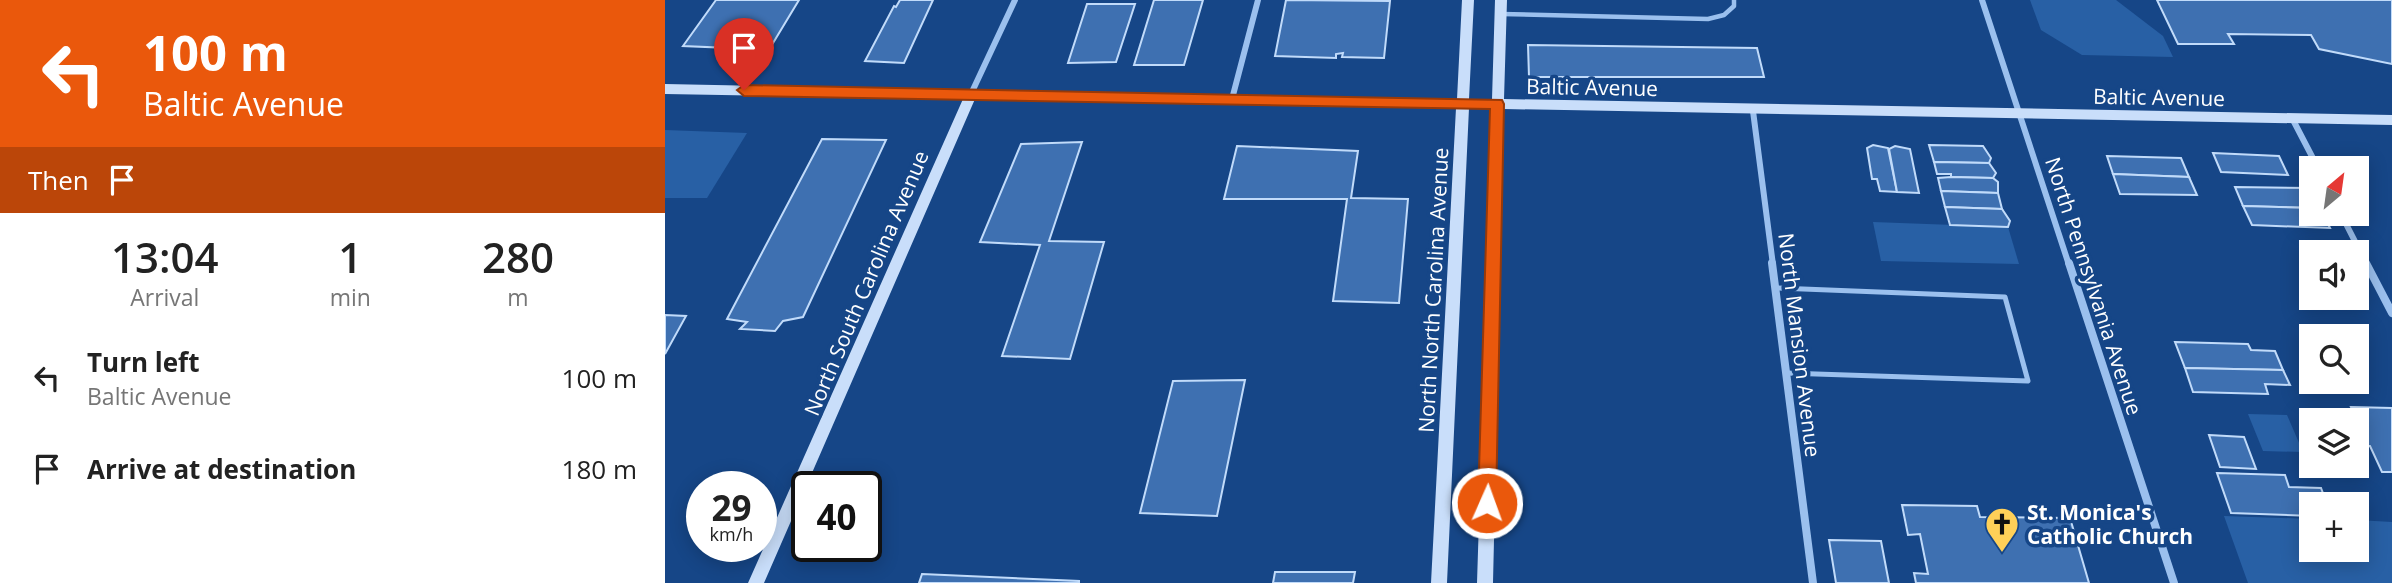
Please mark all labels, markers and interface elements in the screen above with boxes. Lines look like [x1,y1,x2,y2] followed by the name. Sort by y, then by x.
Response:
[714,18,774,90] pin
[143,19,288,85] text: 100 m
[28,28,119,119] icon: left
[725,29,763,67] icon: arrive
[1526,72,1658,102] street label: Baltic Avenue
[143,82,344,125] text: Baltic Avenue
[2093,82,2225,112] street label: Baltic Avenue
[797,146,935,420] street label: North South Carolina Avenue
[1412,147,1454,433] street label: North North Carolina Avenue
[2039,154,2149,418] street label: North Pennsylvania Avenue
[2299,156,2369,226] north arrow
[2299,156,2369,562] map controls
[103,161,141,199] icon: arrive
[28,162,89,198] text: Then
[111,228,219,285] text: 13:04
[338,228,362,285] text: 1
[482,228,554,285] text: 280
[1772,231,1828,459] street label: North Mansion Avenue
[2299,240,2369,310] button: sound
[130,281,199,313] text: Arrival
[330,281,371,313] text: min
[507,281,529,313] text: m
[2299,324,2369,394] button: search
[87,344,199,380] text: Turn left
[28,359,66,397] icon: left
[562,360,637,396] text: 100 m
[87,380,232,412] text: Baltic Avenue
[2299,408,2369,478] button: layers
[28,450,66,488] icon: arrive
[87,451,356,487] text: Arrive at destination
[562,451,637,487] text: 180 m
[1450,466,1524,540] position arrow
[791,471,882,562] speed limit sign: 40
[711,484,752,531] text: 29
[2299,492,2369,562] button: +
[2027,498,2193,550] place label: St. Monica's Catholic Church
[1983,505,2021,554] church icon: St. Monica's Catholic Church
[710,522,753,546] text: km/h

